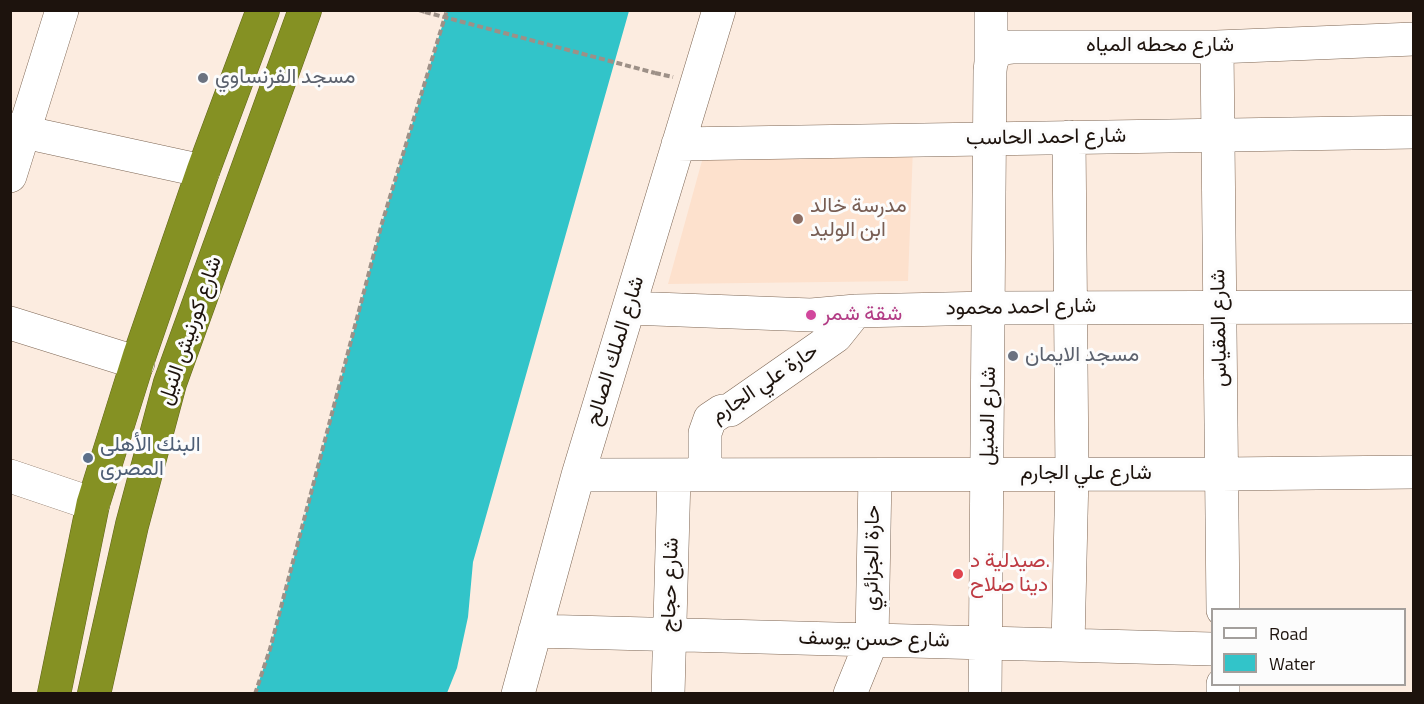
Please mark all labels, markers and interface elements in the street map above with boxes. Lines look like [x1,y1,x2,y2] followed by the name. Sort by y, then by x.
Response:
[1086,33,1234,59] street label: شارع محطه المياه
[215,65,355,91] place label: مسجد الفرنساوي
[196,71,210,85] marker: مسجد الفرنساوي
[966,124,1126,152] street label: شارع احمد الحاسب
[810,194,907,244] place label: مدرسة خالد ابن الوليد
[791,212,805,226] marker: مدرسة خالد ابن الوليد
[154,253,228,409] street label: شارع كورنيش النيل
[1206,269,1234,387] street label: شارع المقياس
[581,273,651,429] street label: شارع الملك الصالح
[946,294,1096,322] street label: شارع احمد محمود
[823,302,902,328] place label: شقة شمر
[804,308,818,322] marker: شقة شمر
[706,339,824,429] street label: حارة علي الجارم
[1025,343,1139,369] place label: مسجد الايمان
[1006,349,1020,363] marker: مسجد الايمان
[976,366,1002,466] street label: شارع المنيل
[100,433,201,483] place label: البنك الأهلى المصرى
[81,451,95,465] marker: البنك الأهلى المصرى
[1020,461,1152,487] street label: شارع علي الجارم
[859,505,887,611] street label: حارة الجزائري
[657,537,685,633] street label: شارع حجاج
[970,549,1050,599] place label: صيدلية د. دينا صلاح
[951,567,965,581] marker: صيدلية د. دينا صلاح
[1211,608,1406,686] legend
[1269,620,1308,647] text: Road
[798,626,950,654] street label: شارع حسن يوسف
[1269,650,1315,677] text: Water

